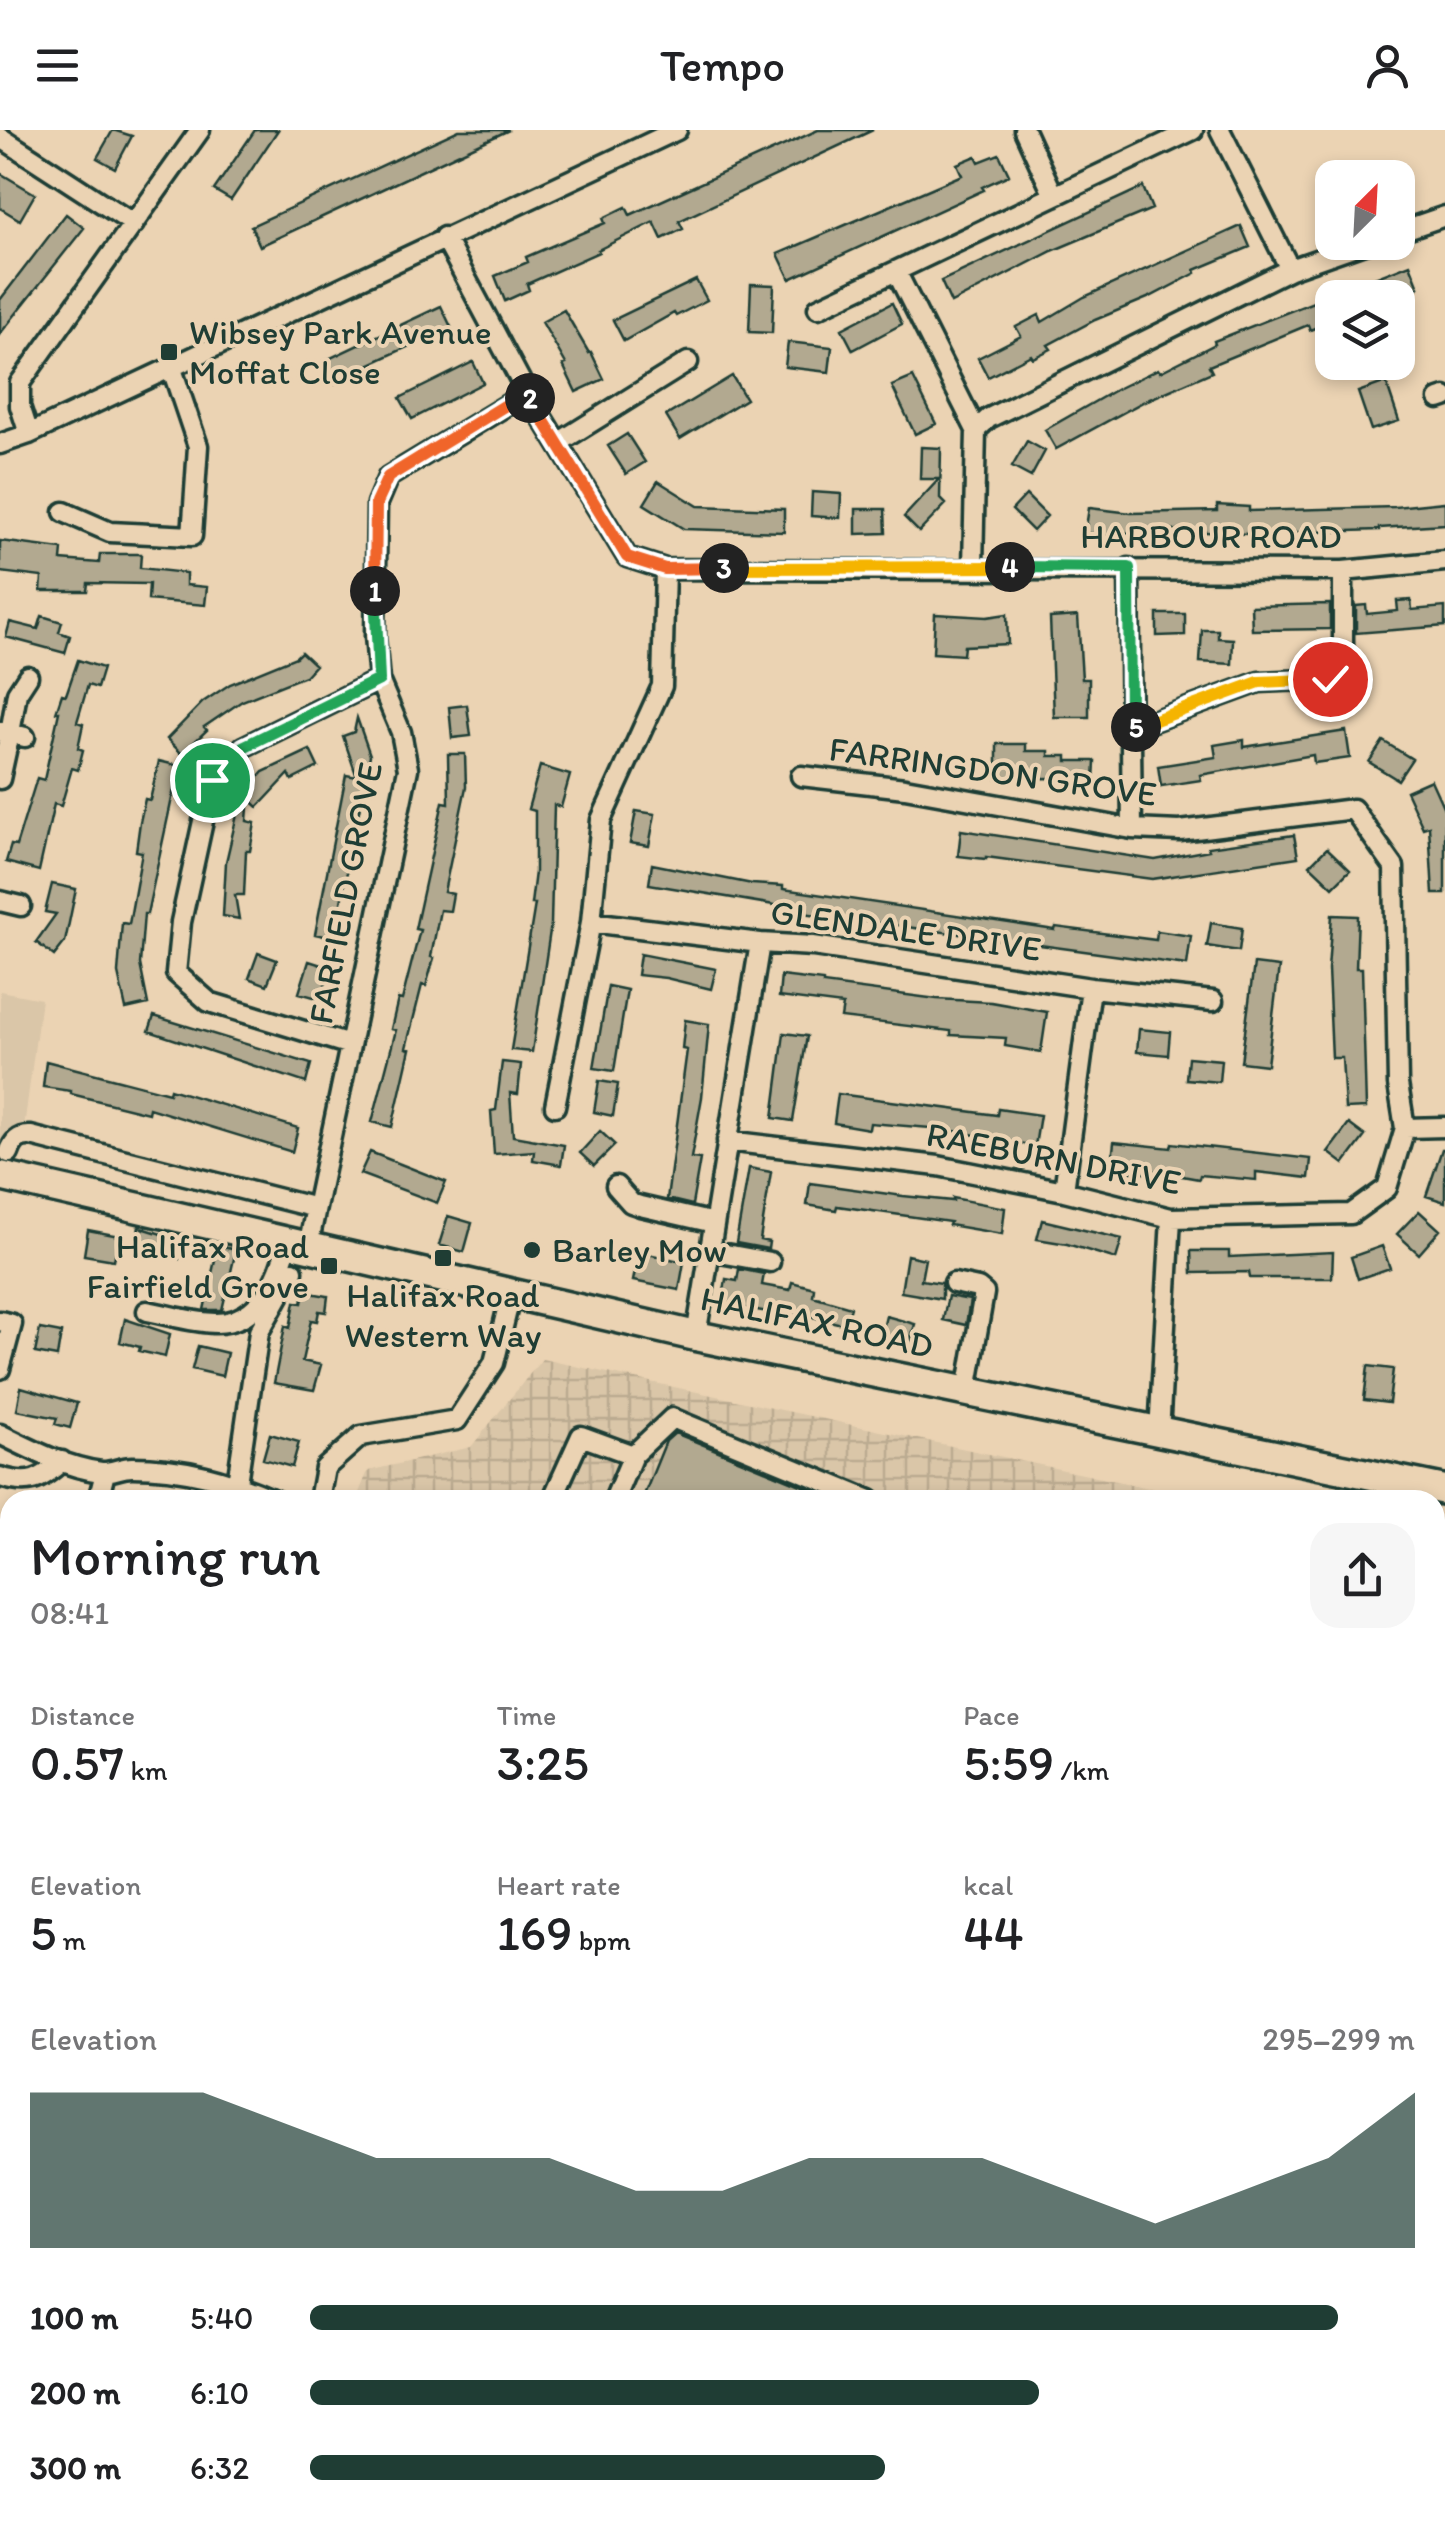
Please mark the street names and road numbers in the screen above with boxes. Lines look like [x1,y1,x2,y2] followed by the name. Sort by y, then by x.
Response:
[1080,515,1342,557] street label: HARBOUR ROAD
[827,727,1159,815] street label: FARRINGDON GROVE
[299,759,391,1027] street label: FARFIELD GROVE
[768,890,1044,970] street label: GLENDALE DRIVE
[923,1113,1185,1203] street label: RAEBURN DRIVE
[697,1277,937,1367] street label: HALIFAX ROAD

